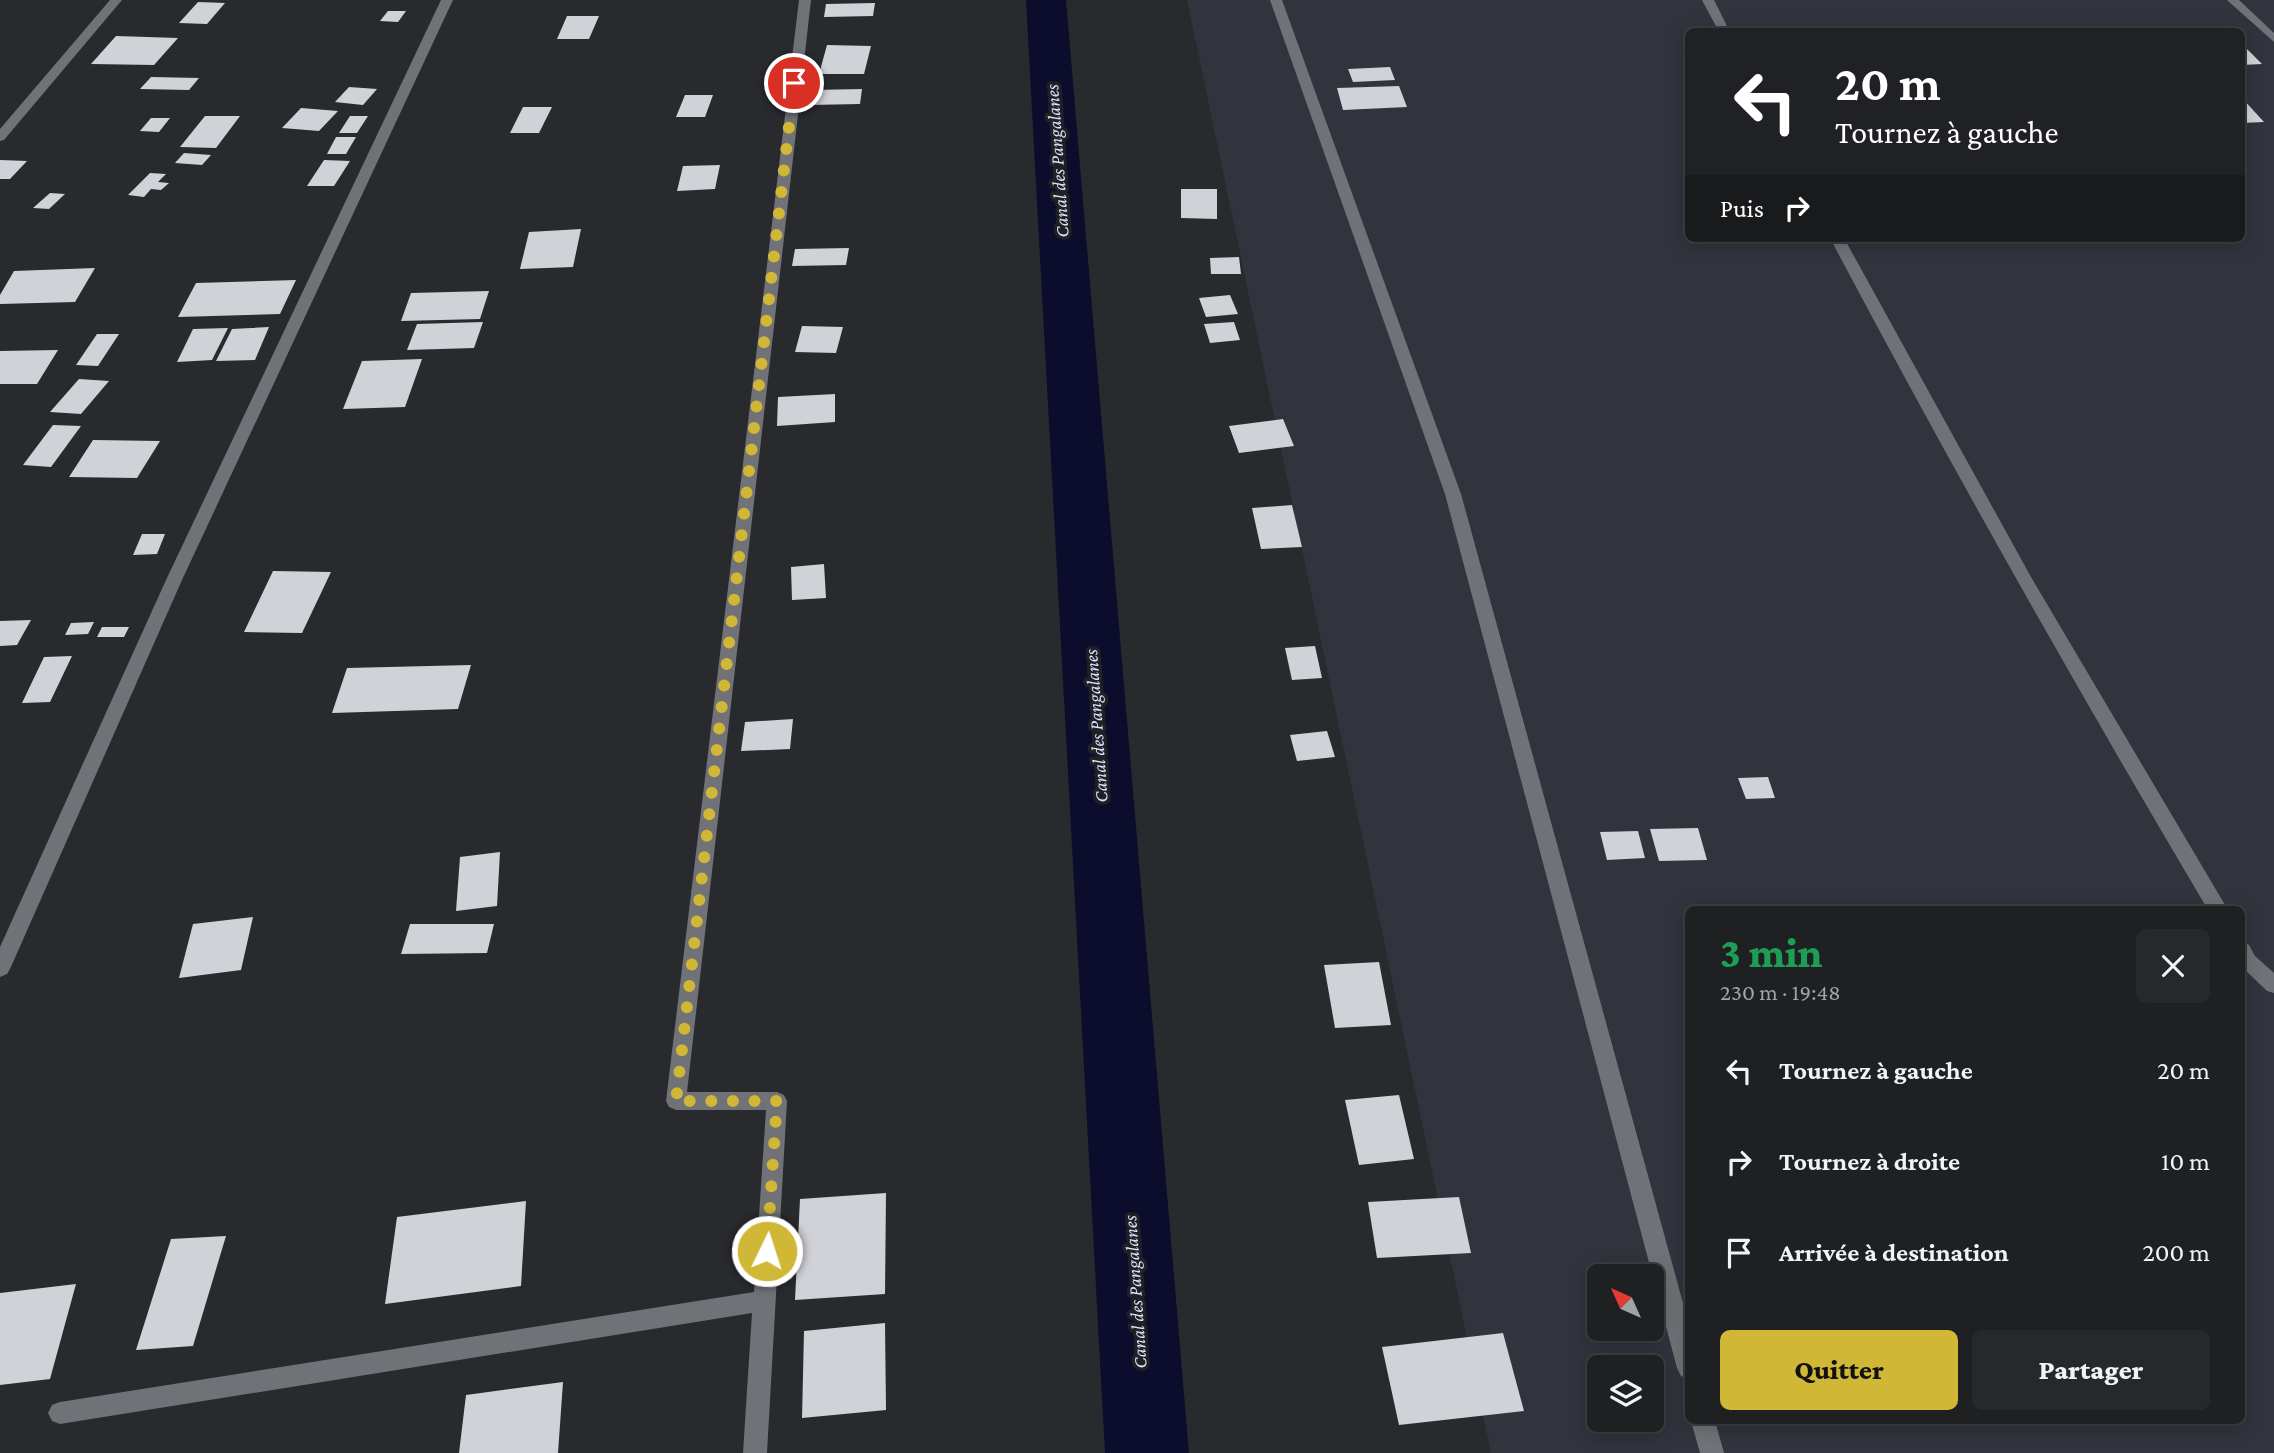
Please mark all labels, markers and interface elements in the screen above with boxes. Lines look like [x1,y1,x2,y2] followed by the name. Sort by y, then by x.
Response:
[764,53,824,113] pin
[1720,56,1811,147] icon: left
[1835,56,1941,111] text: 20 m
[775,64,813,102] icon: arrive
[1041,83,1073,238] water label: Canal des Pangalanes
[1835,114,2058,150] text: Tournez à gauche
[1778,189,1816,227] icon: right
[1720,194,1764,223] text: Puis
[1080,648,1112,803] water label: Canal des Pangalanes
[1720,929,1823,976] text: 3 min
[2136,929,2210,1003] button: close
[1720,979,1841,1005] text: 230 m · 19:48
[1720,1052,1758,1090] icon: left
[1779,1056,1973,1085] text: Tournez à gauche
[2157,1056,2210,1085] text: 20 m
[1720,1143,1758,1181] icon: right
[1779,1147,1960,1176] text: Tournez à droite
[2161,1147,2210,1176] text: 10 m
[730,1214,804,1288] position arrow
[1119,1214,1151,1369] water label: Canal des Pangalanes
[1720,1234,1758,1272] icon: arrive
[1779,1238,2009,1267] text: Arrivée à destination
[2142,1238,2210,1267] text: 200 m
[1587,1264,1664,1340] north arrow
[1587,1264,1664,1432] map controls
[1720,1330,1958,1410] button: Quitter
[1972,1330,2210,1410] button: Partager
[1587,1355,1664,1432] button: layers

